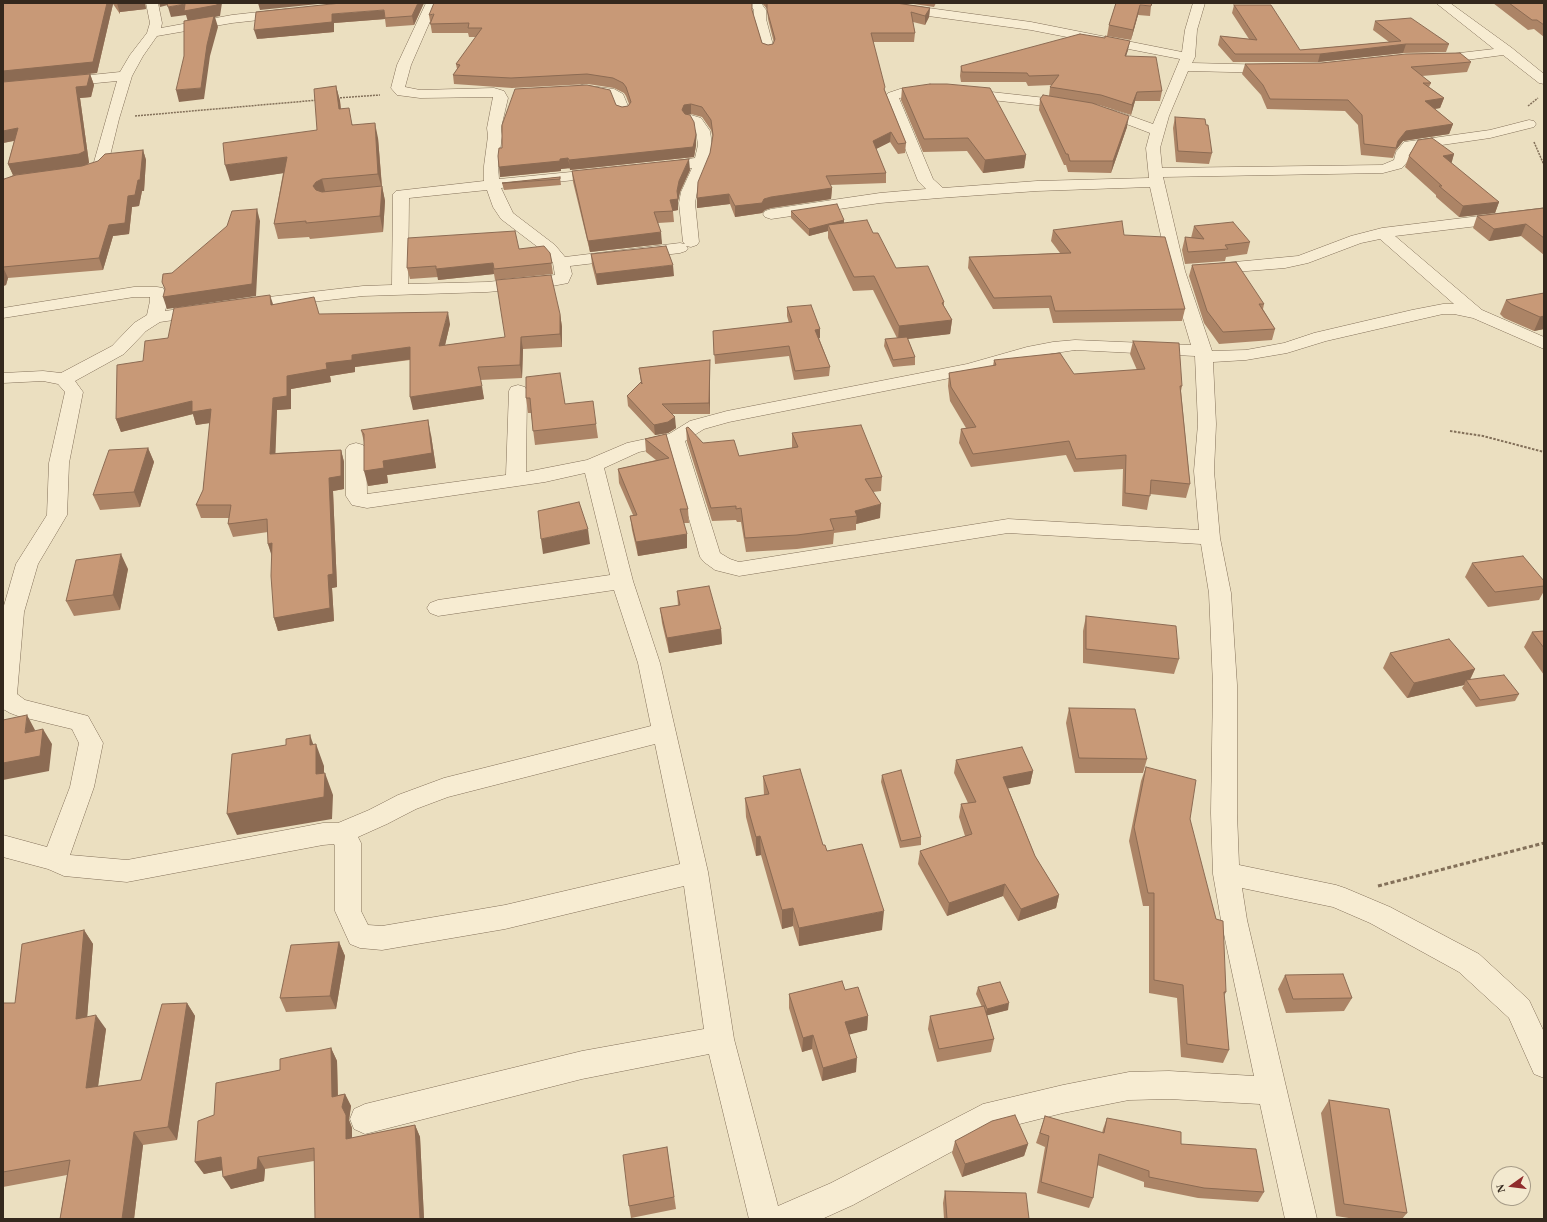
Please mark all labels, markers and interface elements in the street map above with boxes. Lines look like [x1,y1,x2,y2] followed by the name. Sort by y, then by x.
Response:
[1491,1166,1531,1206] north arrow
[1494,1183,1507,1194] text: N

